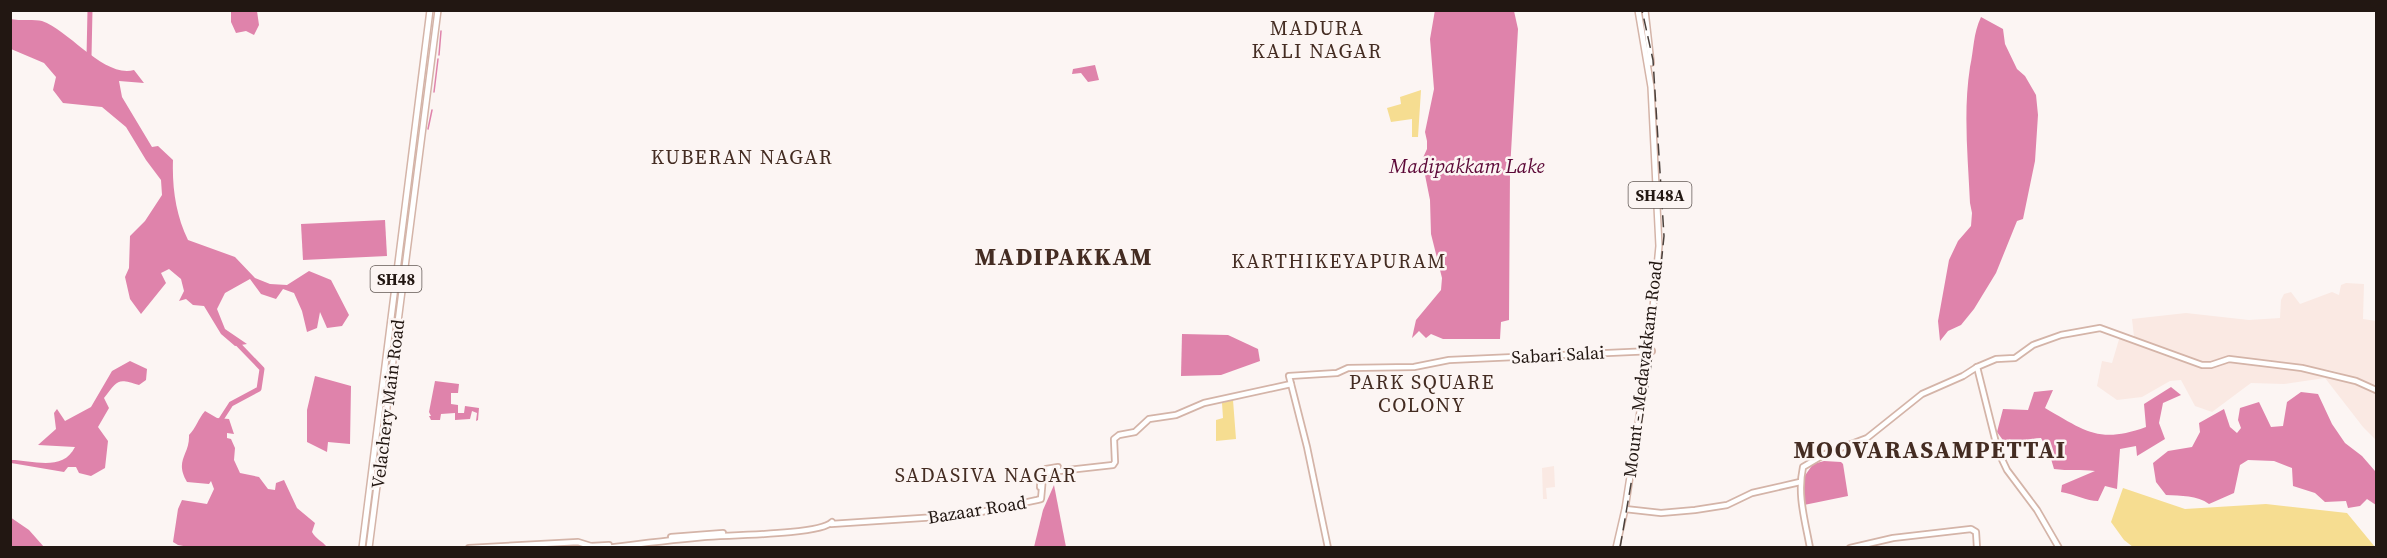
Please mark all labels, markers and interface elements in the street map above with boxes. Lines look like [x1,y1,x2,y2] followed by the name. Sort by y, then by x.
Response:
[1251,14,1383,65] district label: MADURA KALI NAGAR
[651,143,833,171] district label: KUBERAN NAGAR
[1388,152,1545,180] water label: Madipakkam Lake
[1628,182,1692,208] road number: SH48A
[975,240,1153,273] district label: MADIPAKKAM
[1231,247,1447,275] district label: KARTHIKEYAPURAM
[1617,259,1668,479] street label: Mount - Medavakkam Road
[370,266,422,292] road number: SH48
[365,318,410,490] street label: Velachery Main Road
[1511,340,1605,369] street label: Sabari Salai
[1349,368,1495,419] district label: PARK SQUARE COLONY
[1793,433,2067,466] district label: MOOVARASAMPETTAI
[895,461,1077,489] district label: SADASIVA NAGAR
[926,489,1028,530] street label: Bazaar Road

